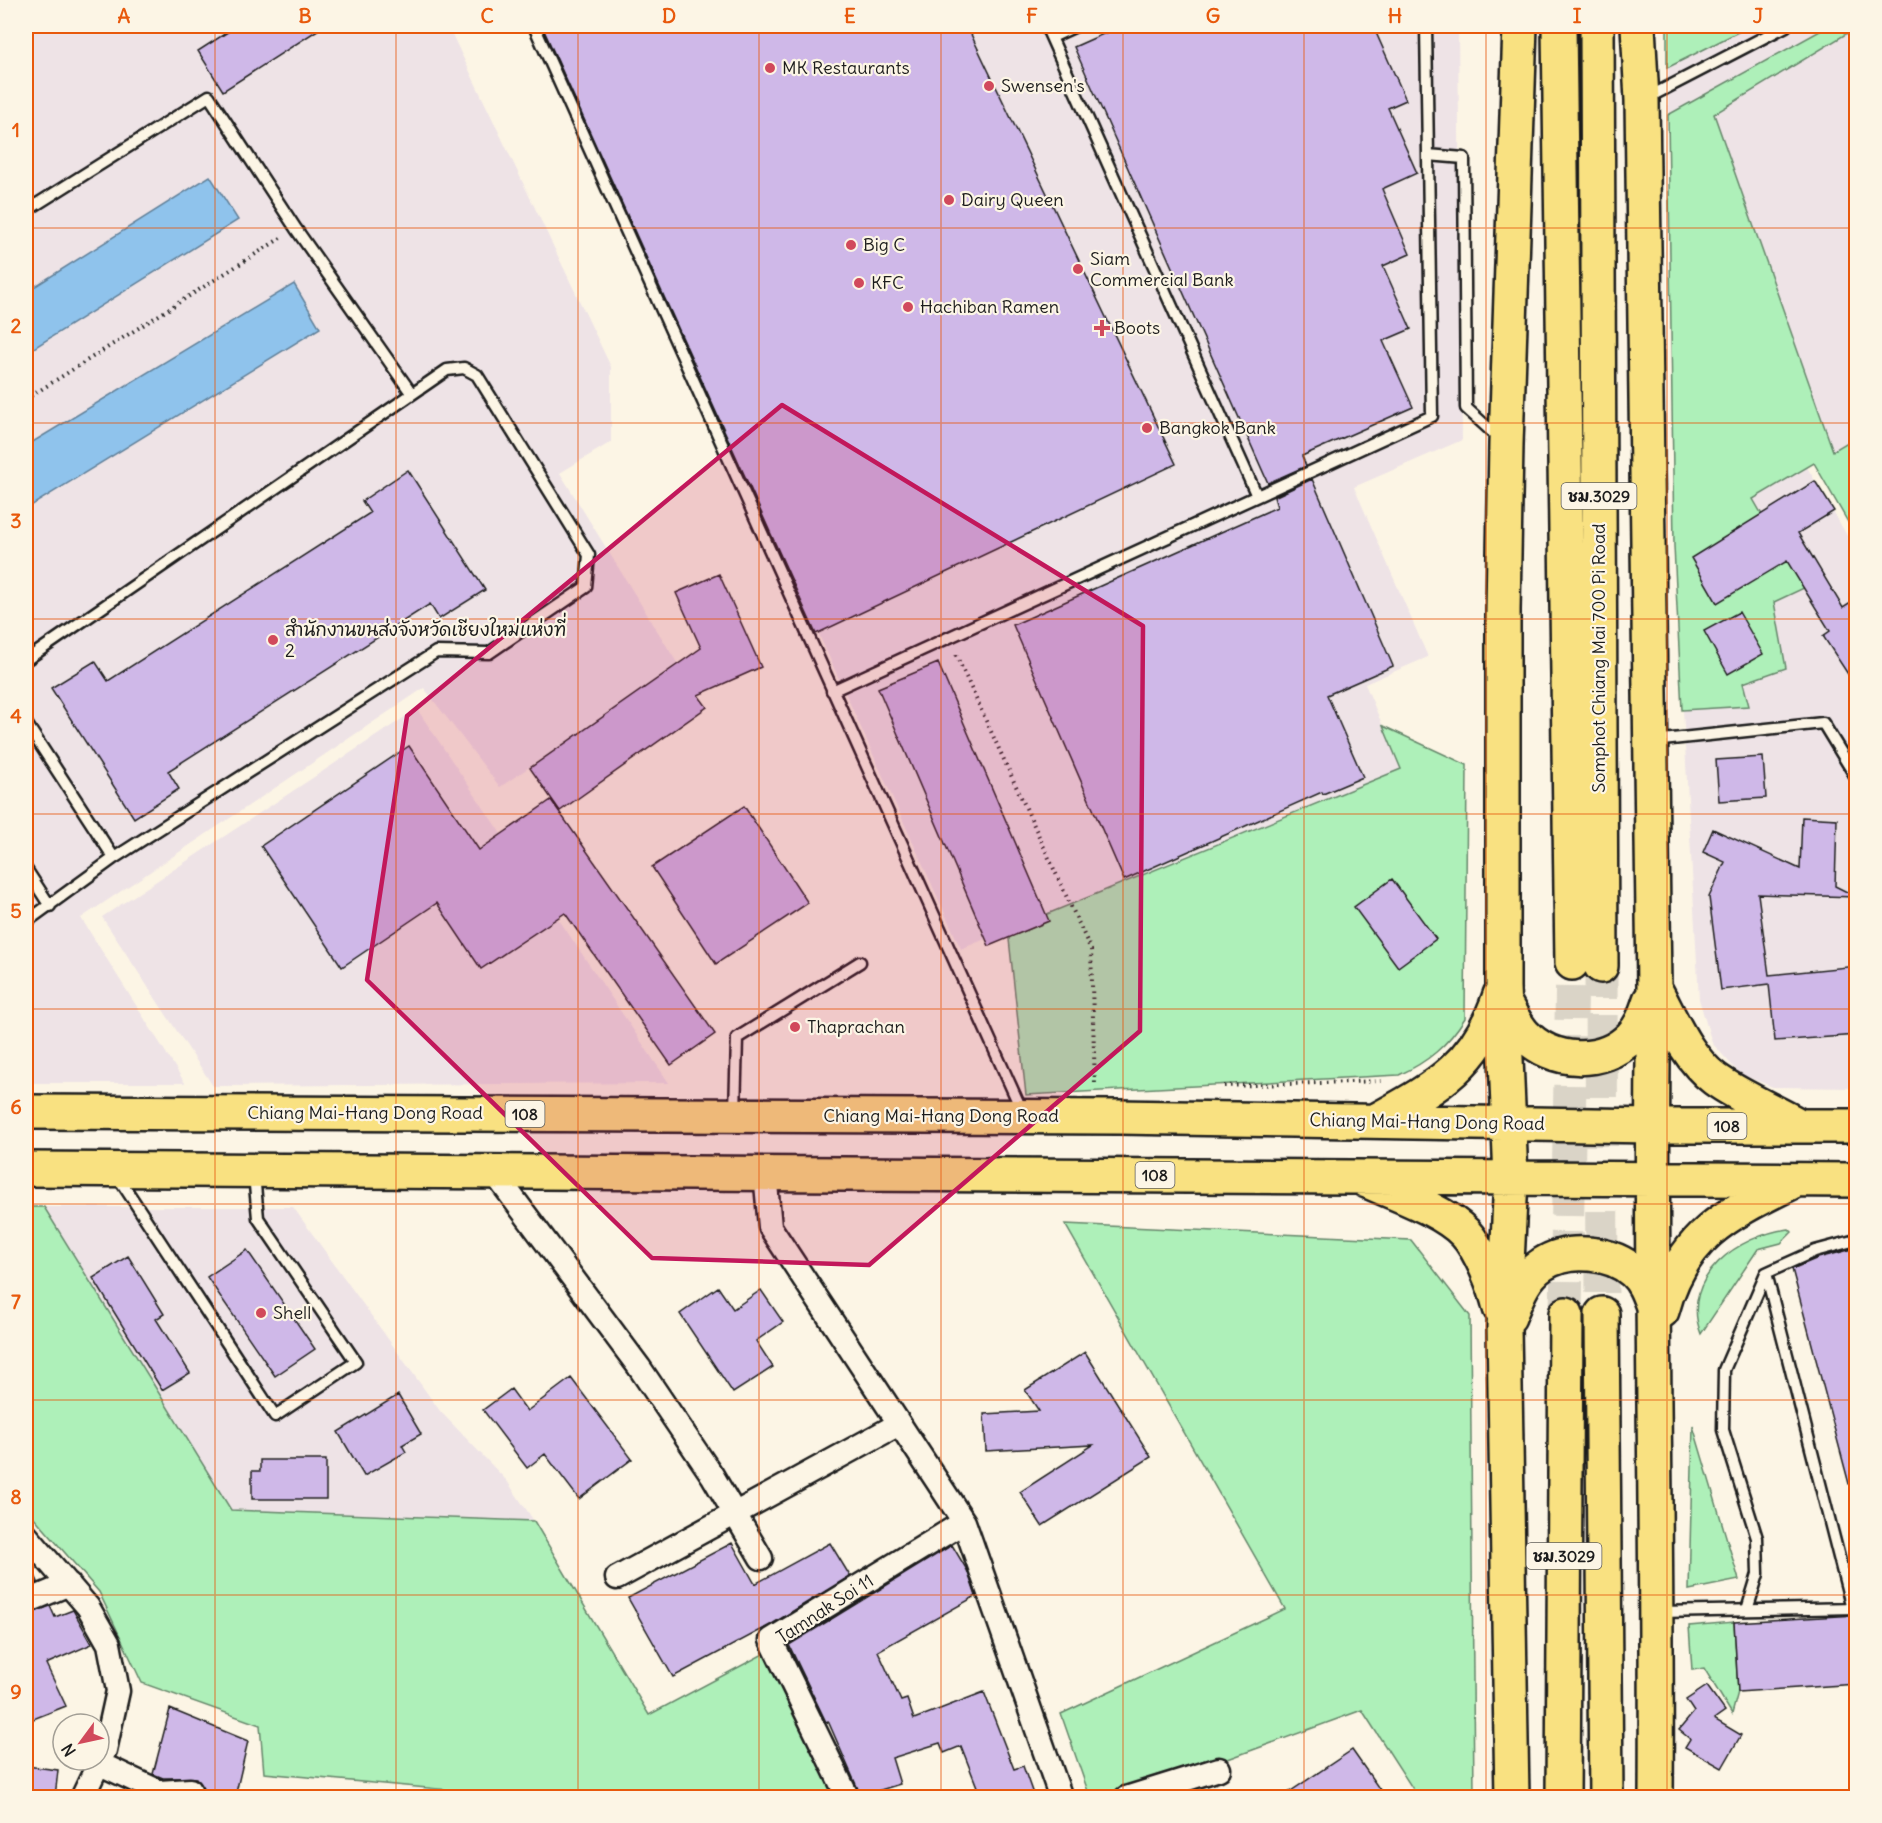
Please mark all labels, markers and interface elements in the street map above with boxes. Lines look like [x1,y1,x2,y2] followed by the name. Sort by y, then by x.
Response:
[118,3,131,28] text: A
[298,3,312,28] text: B
[480,3,494,28] text: C
[662,3,676,28] text: D
[844,3,856,28] text: E
[1026,3,1038,28] text: F
[1206,3,1220,28] text: G
[1388,3,1402,28] text: H
[1573,3,1582,28] text: I
[1753,3,1764,28] text: J
[782,56,910,79] place label: MK Restaurants
[763,61,777,75] marker: MK Restaurants
[1001,74,1085,97] place label: Swensen's
[982,79,996,93] marker: Swensen's
[12,117,20,142] text: 1
[961,188,1064,211] place label: Dairy Queen
[942,193,956,207] marker: Dairy Queen
[863,233,905,256] place label: Big C
[844,238,858,252] marker: Big C
[1090,247,1234,291] place label: Siam Commercial Bank
[1071,262,1085,276] marker: Siam Commercial Bank
[871,271,904,294] place label: KFC
[852,276,866,290] marker: KFC
[920,295,1059,318] place label: Hachiban Ramen
[901,300,915,314] marker: Hachiban Ramen
[11,313,22,338] text: 2
[1114,316,1160,339] place label: Boots
[1095,321,1109,335] marker: Boots
[1159,416,1276,439] place label: Bangkok Bank
[1140,421,1154,435] marker: Bangkok Bank
[1562,483,1636,509] road number: ชม.3029
[10,508,22,533] text: 3
[1587,523,1610,793] street label: Somphot Chiang Mai 700 Pi Road
[285,612,566,662] place label: สำนักงานขนส่งจังหวัดเชียงใหม่แห่งที่ 2
[266,633,280,647] marker: สำนักงานขนส่งจังหวัดเชียงใหม่แห่งที่ 2
[10,703,22,728] text: 4
[10,898,22,923] text: 5
[807,1015,905,1038] place label: Thaprachan
[788,1020,802,1034] marker: Thaprachan
[10,1094,22,1119] text: 6
[247,1101,483,1124] street label: Chiang Mai-Hang Dong Road
[506,1101,544,1127] road number: 108
[823,1104,1059,1127] street label: Chiang Mai-Hang Dong Road
[1309,1108,1545,1135] street label: Chiang Mai-Hang Dong Road
[1708,1113,1746,1139] road number: 108
[1136,1162,1174,1188] road number: 108
[11,1289,21,1314] text: 7
[273,1301,311,1324] place label: Shell
[254,1306,268,1320] marker: Shell
[10,1484,22,1509] text: 8
[1526,1543,1602,1569] road number: ชม.3029
[772,1569,878,1649] street label: Tamnak Soi 11
[10,1679,22,1704] text: 9
[51,1712,111,1772] north arrow
[57,1740,80,1760] text: N

